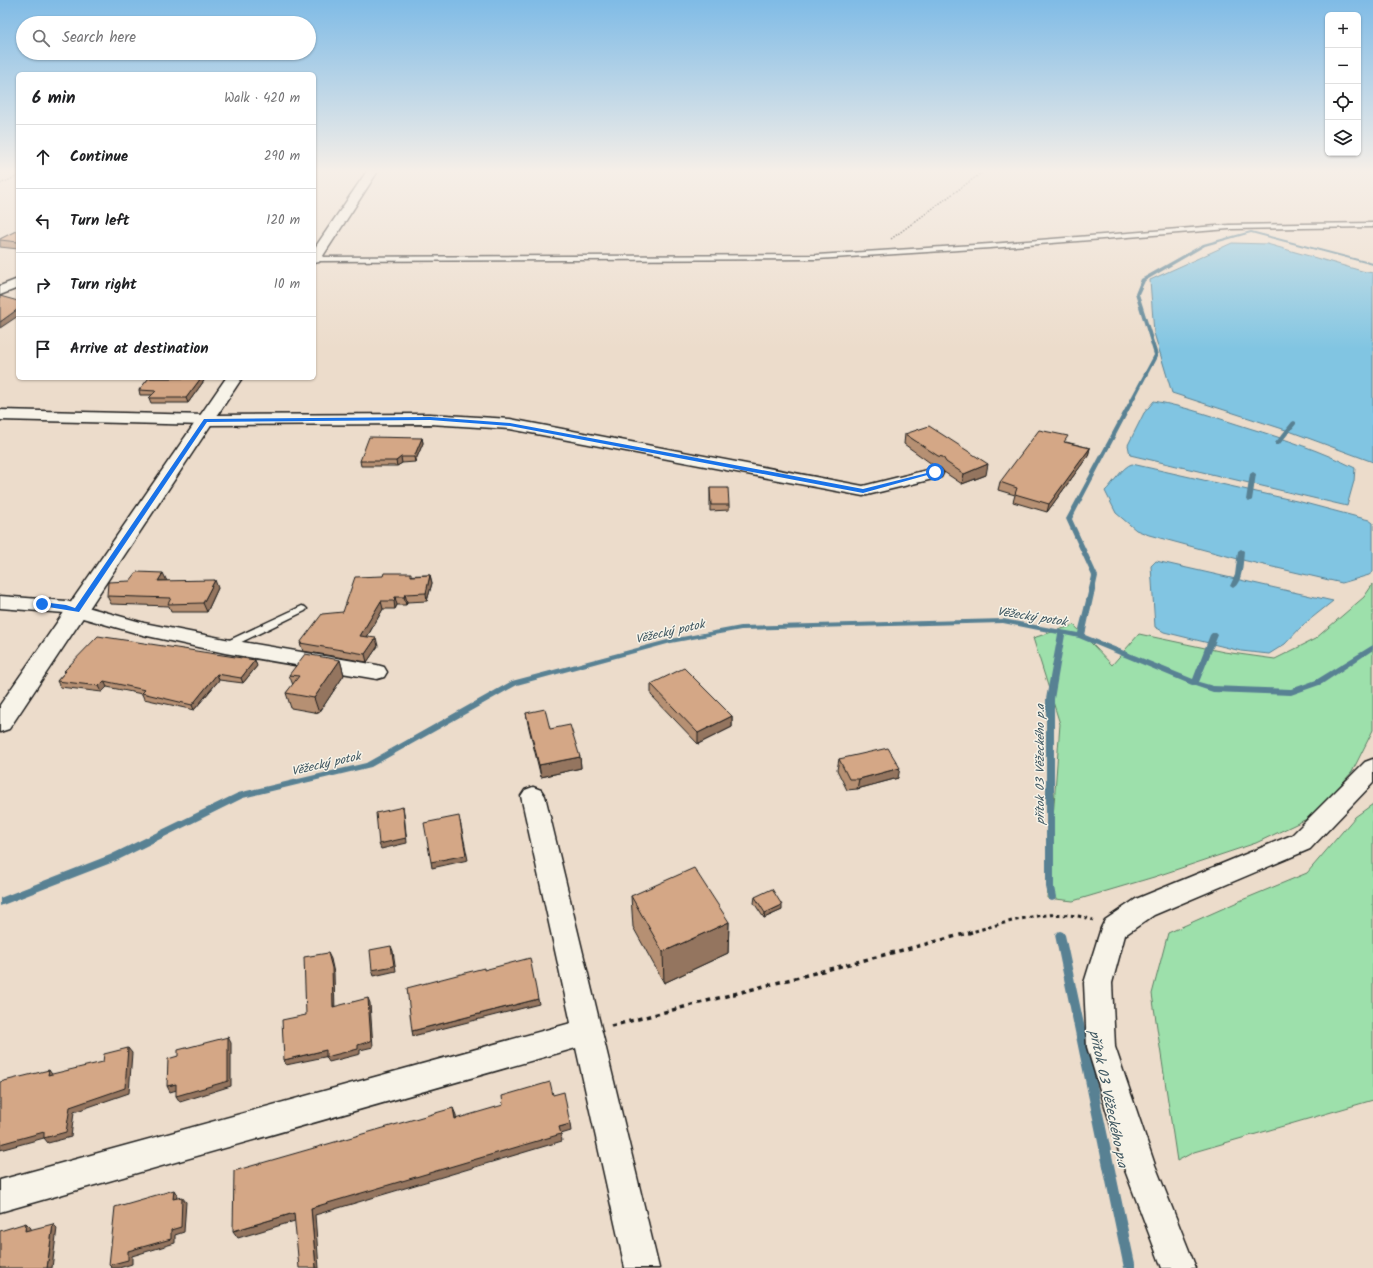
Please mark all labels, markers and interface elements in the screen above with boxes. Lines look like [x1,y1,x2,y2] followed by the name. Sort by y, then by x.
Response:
[1325,12,1361,156] map controls
[1325,12,1361,48] button: +
[16,16,316,60] search box
[62,26,136,50] text: Search here
[30,27,52,49] icon: search
[1325,48,1361,84] button: −
[1325,84,1361,120] button: locate
[32,85,76,112] text: 6 min
[224,88,300,109] text: Walk · 420 m
[1325,120,1361,156] button: layers
[70,145,128,169] text: Continue
[32,146,54,168] icon: ahead
[264,146,300,167] text: 290 m
[70,209,130,233] text: Turn left
[32,210,54,232] icon: left
[266,210,300,231] text: 120 m
[70,273,137,297] text: Turn right
[32,274,54,296] icon: right
[274,274,300,295] text: 10 m
[70,337,209,361] text: Arrive at destination
[32,338,54,360] icon: arrive
[926,463,944,481] route start
[33,595,51,613] route end
[996,602,1071,632] water label: Věžecký potok
[634,614,709,649] water label: Věžecký potok
[1031,703,1050,826] water label: přítok 03 Věžeckého p.a
[290,746,365,781] water label: Věžecký potok
[1082,1026,1134,1171] water label: přítok 03 Věžeckého p.a

